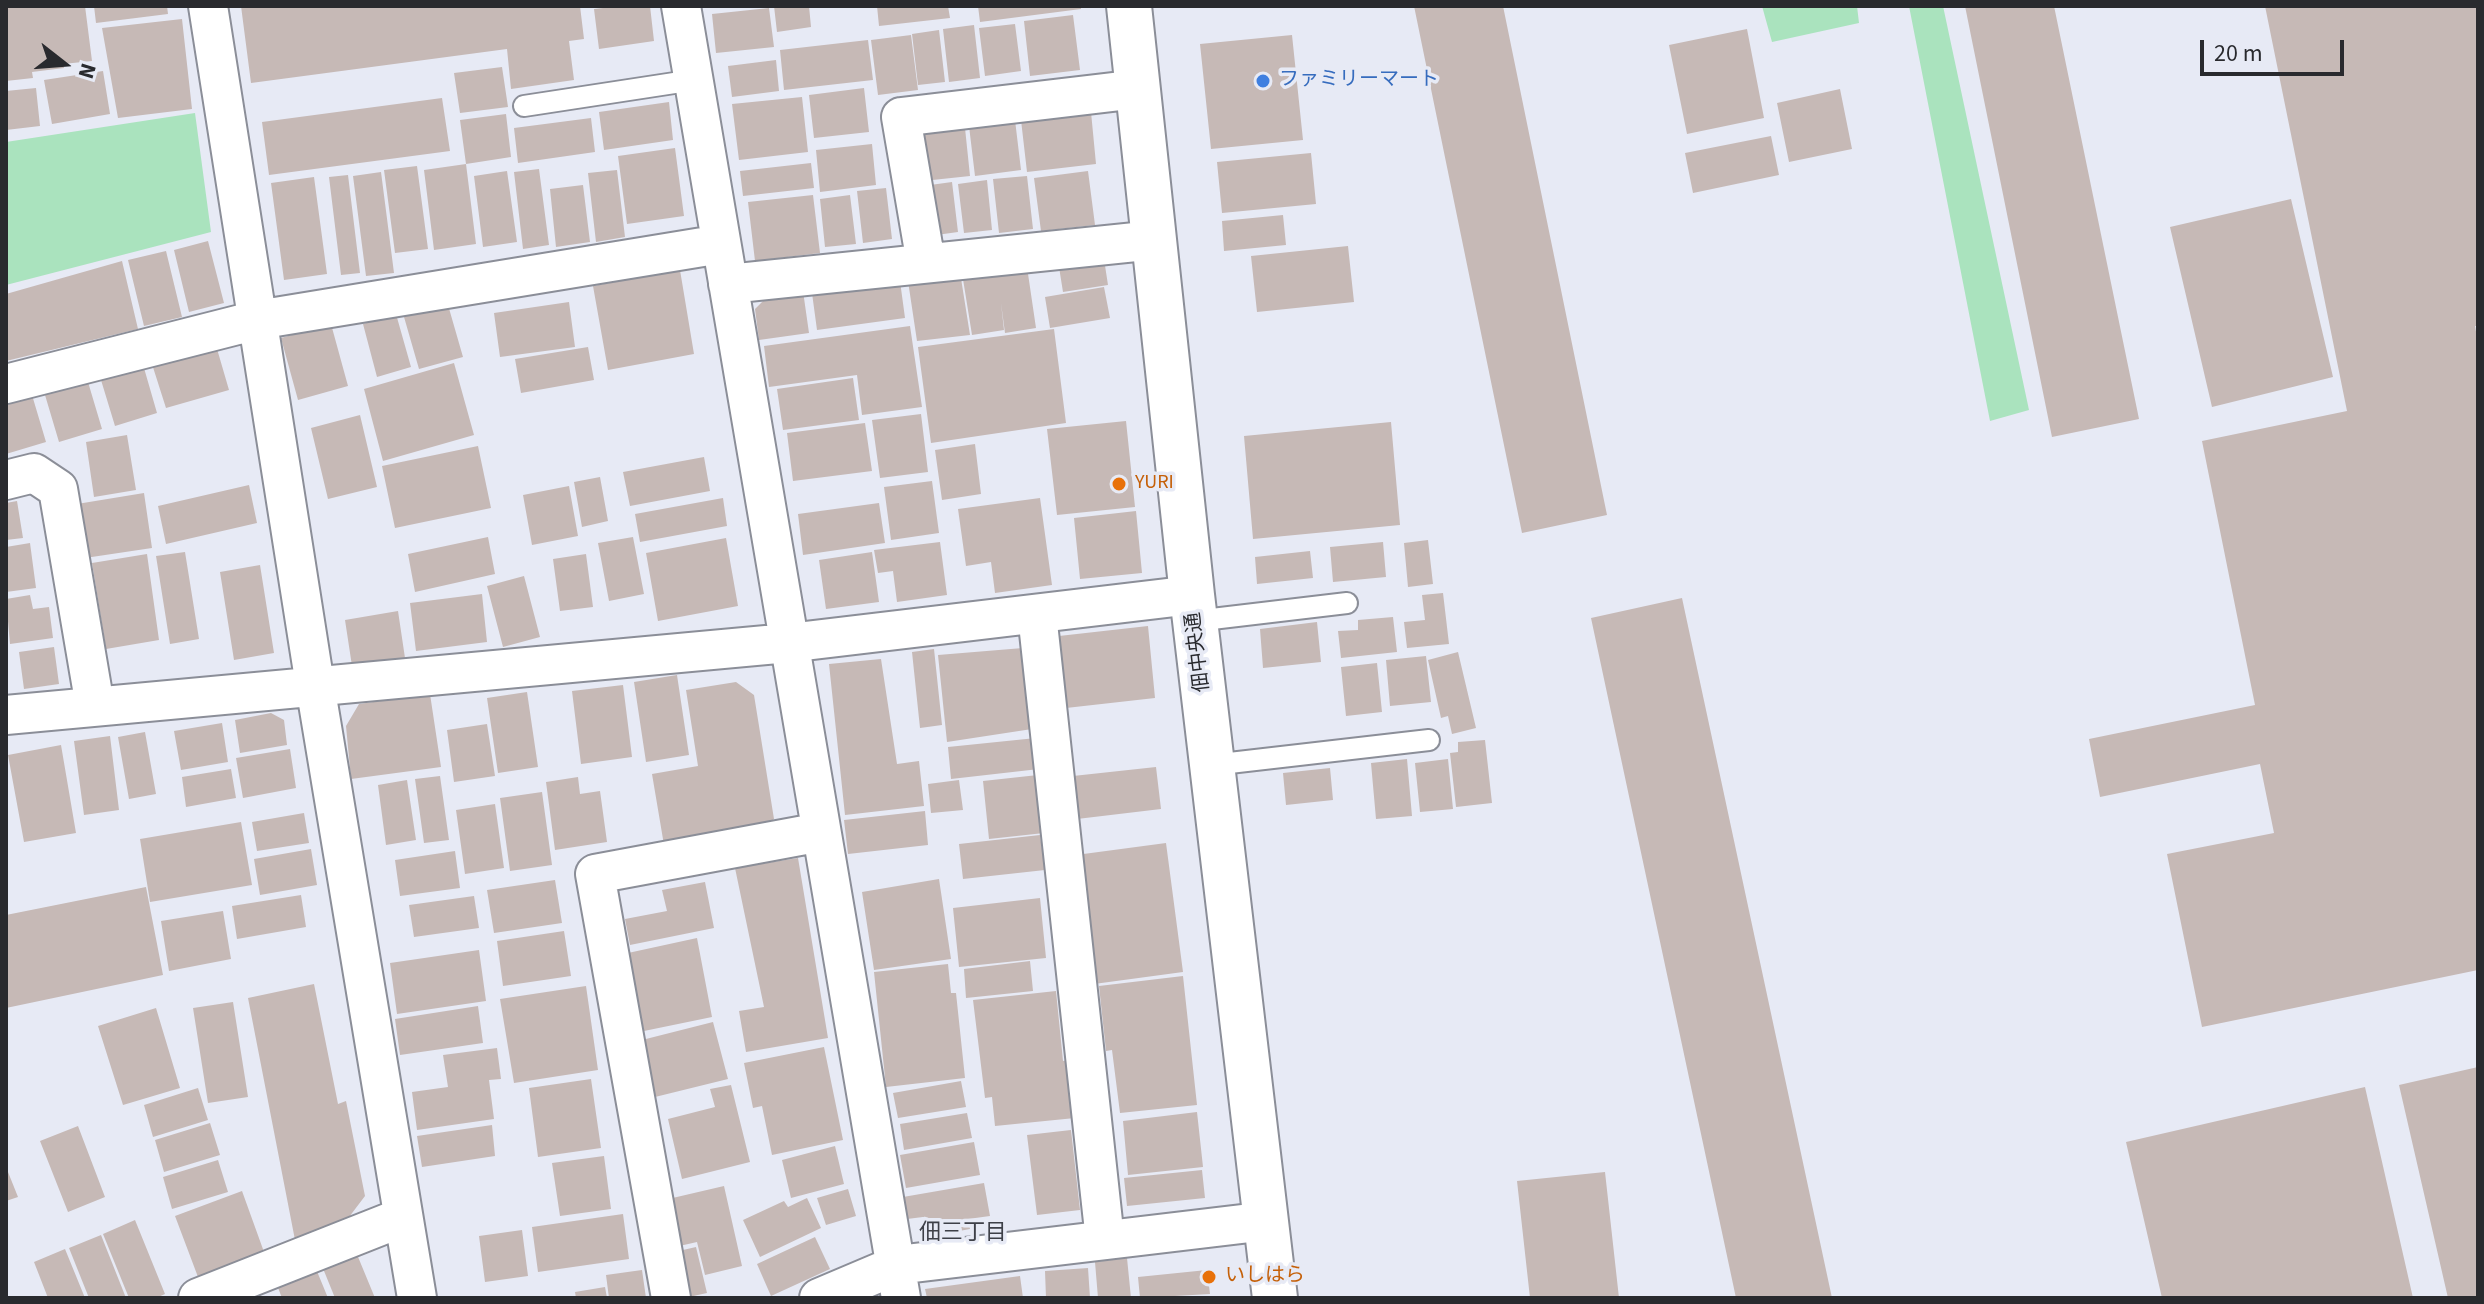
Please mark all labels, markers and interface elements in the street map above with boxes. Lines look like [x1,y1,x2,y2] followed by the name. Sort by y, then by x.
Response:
[24,24,104,104] north arrow
[2204,24,2348,74] scale bar
[2214,36,2263,71] text: 20 m
[70,59,104,83] text: N
[1279,69,1439,93] place label: ファミリーマート
[1254,72,1272,90] marker: ファミリーマート
[1135,472,1174,496] place label: YURI
[1110,475,1128,493] marker: YURI
[1182,611,1216,693] street label: 佃中央通
[919,1221,1007,1247] district label: 佃三丁目
[1225,1265,1305,1289] place label: いしはら
[1200,1268,1218,1286] marker: いしはら

